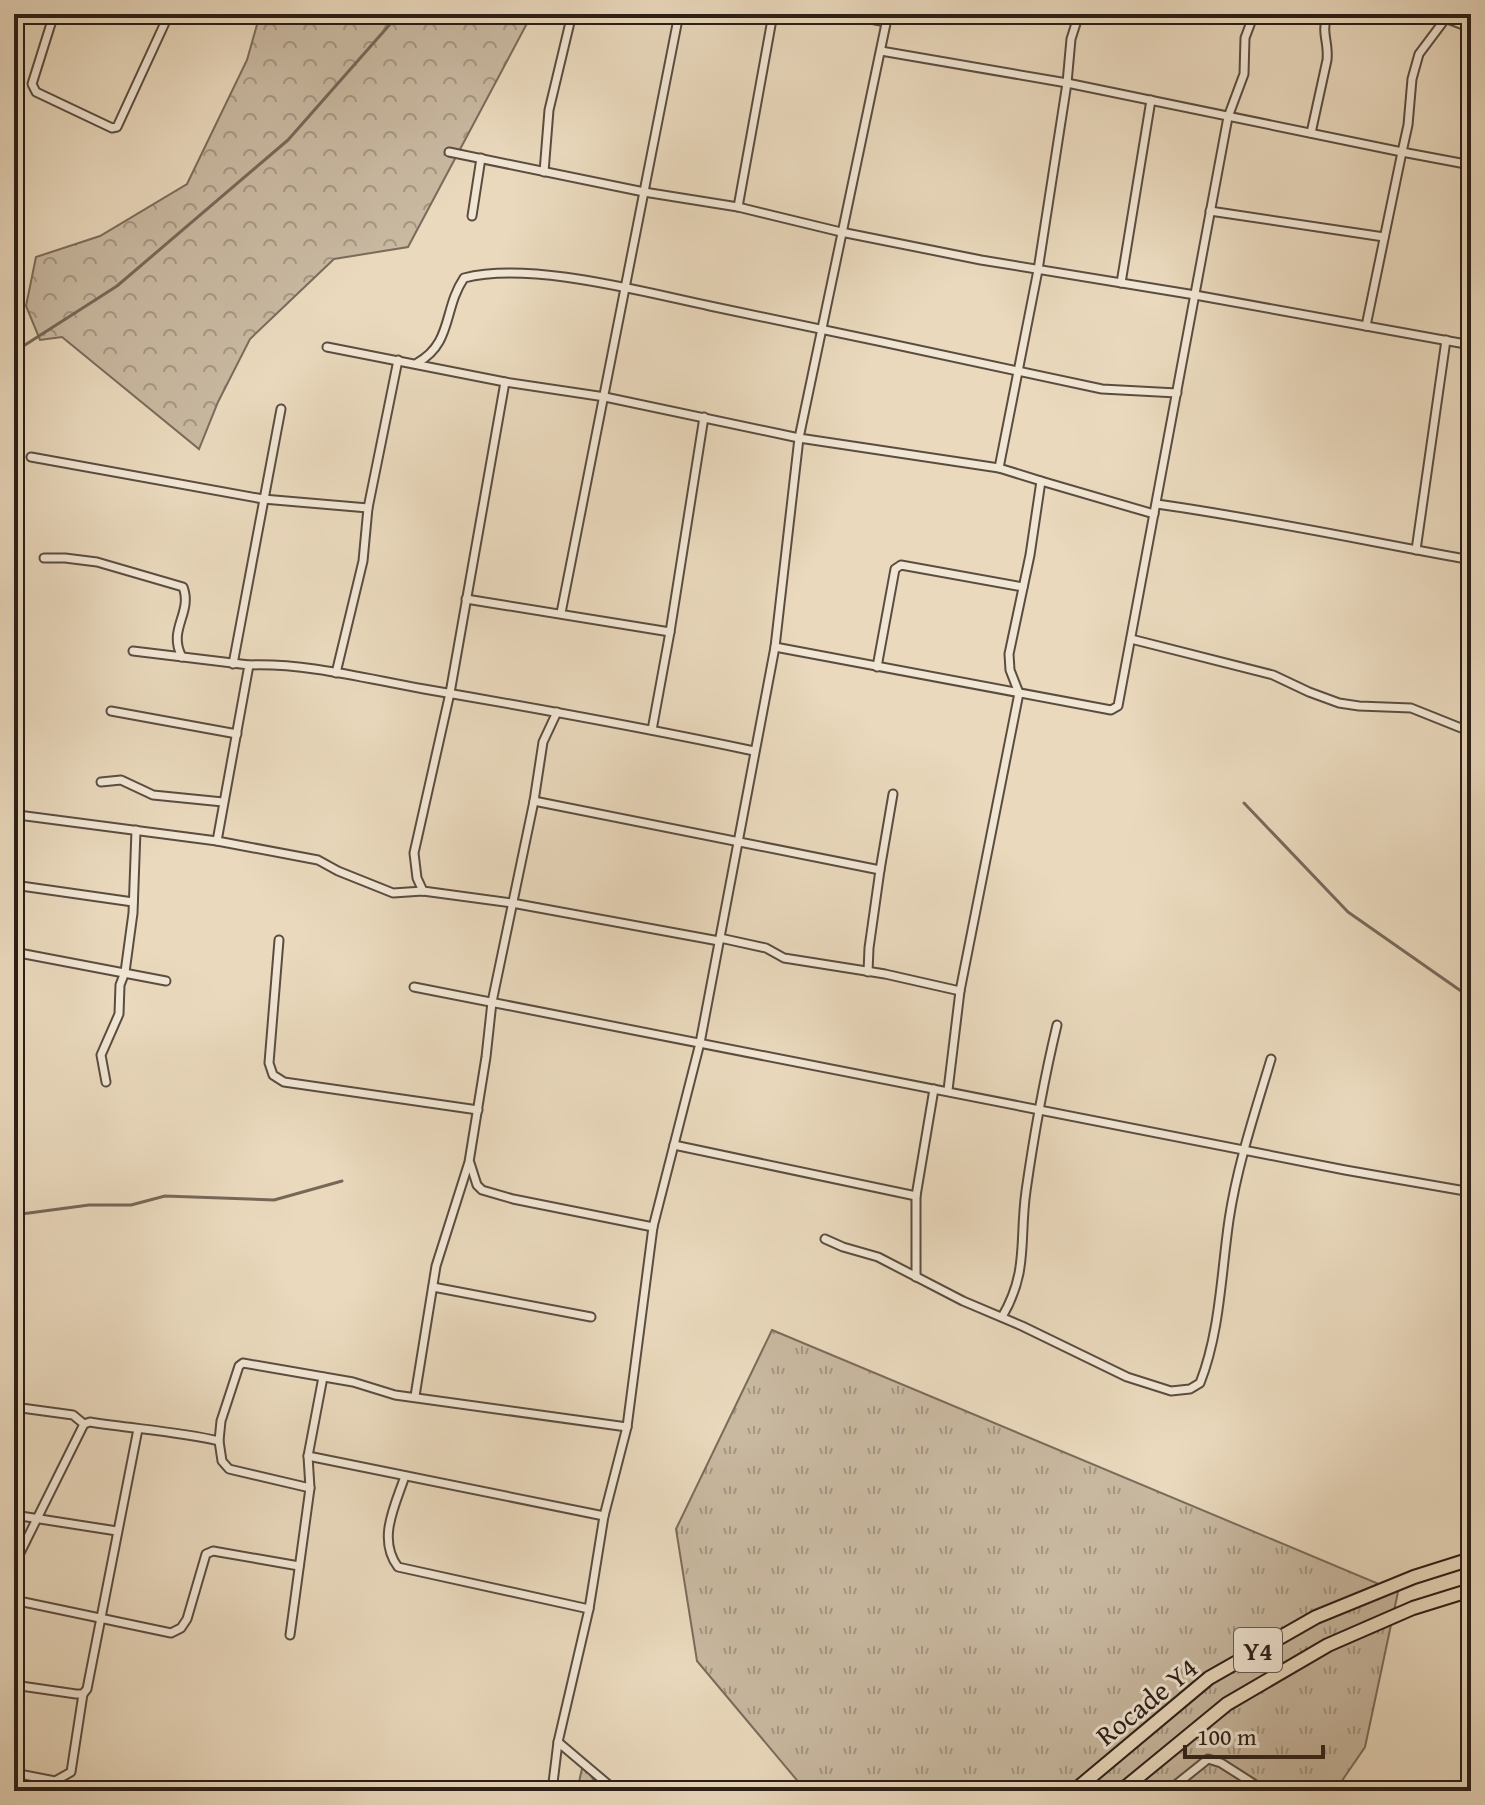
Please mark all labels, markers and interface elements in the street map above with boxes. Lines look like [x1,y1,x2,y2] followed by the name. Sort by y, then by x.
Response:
[1234,1628,1282,1672] road number: Y4
[1086,1647,1206,1755] street label: Rocade Y4
[1185,1709,1323,1759] scale bar
[1197,1719,1257,1754] text: 100 m

